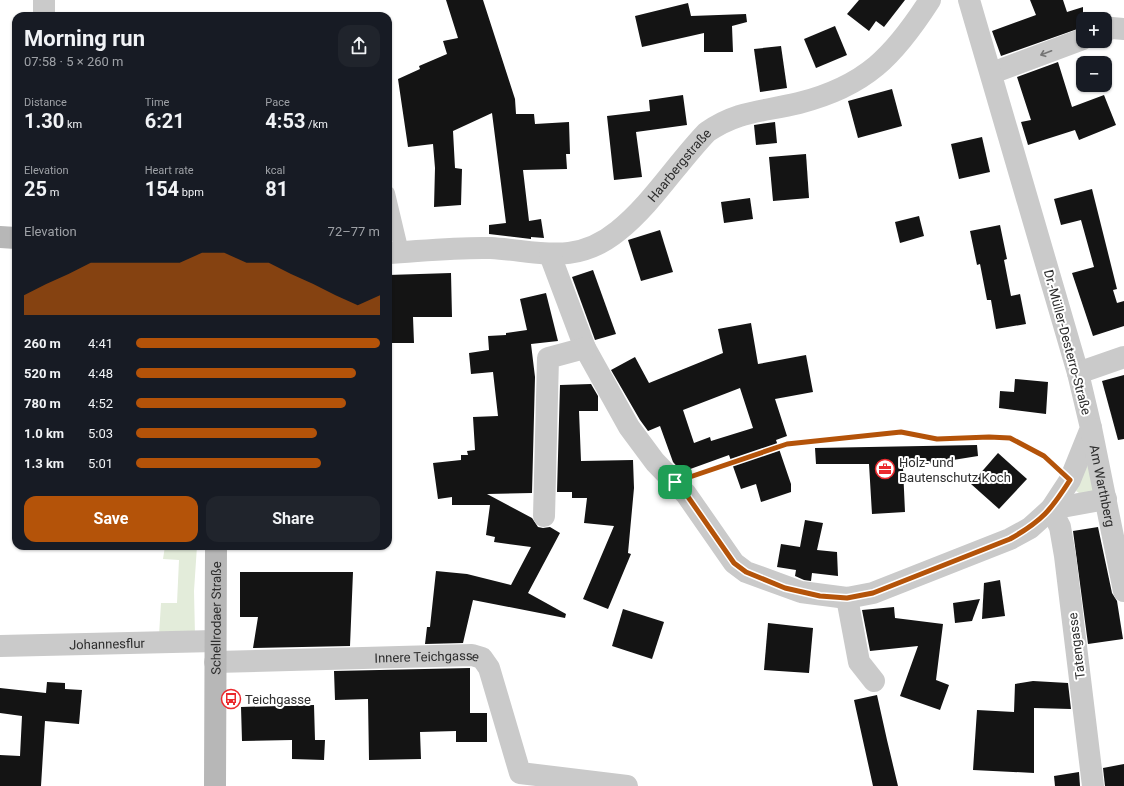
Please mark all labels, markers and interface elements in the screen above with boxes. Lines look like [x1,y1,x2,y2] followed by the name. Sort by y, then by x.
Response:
[1076,12,1112,92] map controls
[1076,12,1112,48] button: +
[338,25,380,67] button: share
[24,26,145,51] text: Morning run
[1041,49,1053,57] one-way arrow
[24,54,123,69] text: 07:58 · 5 × 260 m
[1076,56,1112,92] button: −
[24,96,67,109] text: Distance
[145,96,169,109] text: Time
[265,96,290,109] text: Pace
[24,109,64,133] text: 1.30
[145,109,185,133] text: 6:21
[265,109,305,133] text: 4:53
[64,118,82,131] text: km
[305,118,328,131] text: /km
[645,126,714,205] street label: Haarbergstraße
[24,164,69,177] text: Elevation
[145,164,194,177] text: Heart rate
[265,164,285,177] text: kcal
[24,177,47,201] text: 25
[145,177,179,201] text: 154
[265,177,288,201] text: 81
[47,186,59,199] text: m
[179,186,204,199] text: bpm
[24,224,77,239] text: Elevation
[328,224,380,239] text: 72–77 m
[1041,268,1094,416] street label: Dr.-Müller-Desterro-Straße
[24,336,61,351] text: 260 m
[88,336,113,351] text: 4:41
[24,366,61,381] text: 520 m
[88,366,113,381] text: 4:48
[24,396,61,411] text: 780 m
[88,396,113,411] text: 4:52
[24,426,64,441] text: 1.0 km
[88,426,113,441] text: 5:03
[1087,444,1118,528] street label: Am Warthberg
[899,455,1011,485] place label: Holz- und Bautenschutz Koch
[24,456,64,471] text: 1.3 km
[88,456,113,471] text: 5:01
[874,458,896,480] office icon: Holz- und Bautenschutz Koch
[658,465,692,499] pin
[664,471,686,493] icon: arrive
[24,496,198,542] button: Save
[206,496,380,542] button: Share
[208,561,224,675] street label: Schellrodaer Straße
[1065,612,1088,680] street label: Tatengasse
[69,636,146,652] street label: Johannesflur
[374,648,481,666] street label: Innere Teichgasse
[220,688,242,710] bus stop icon: Teichgasse
[245,692,311,707] place label: Teichgasse

